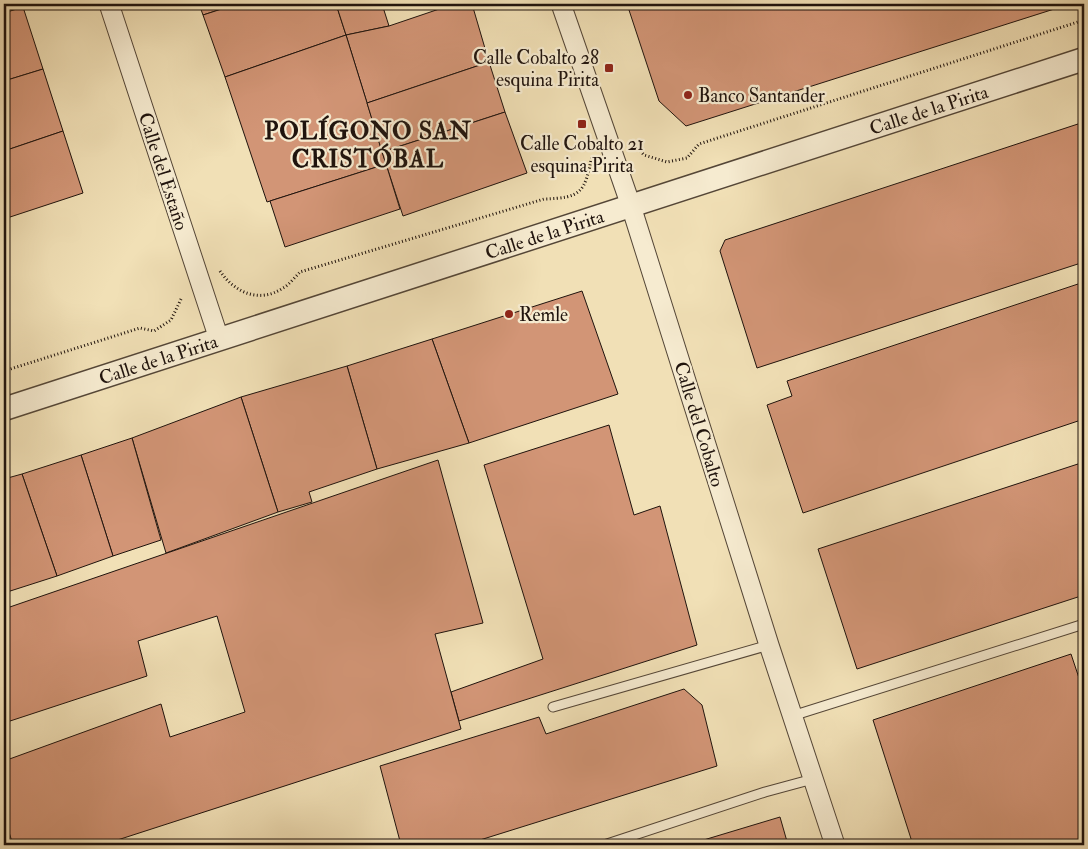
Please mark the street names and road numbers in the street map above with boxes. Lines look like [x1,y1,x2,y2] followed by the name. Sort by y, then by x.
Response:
[867,80,992,141] street label: Calle de la Pirita
[133,109,193,233] street label: Calle del Estaño
[482,204,607,265] street label: Calle de la Pirita
[96,330,221,390] street label: Calle de la Pirita
[669,359,729,490] street label: Calle del Cobalto

